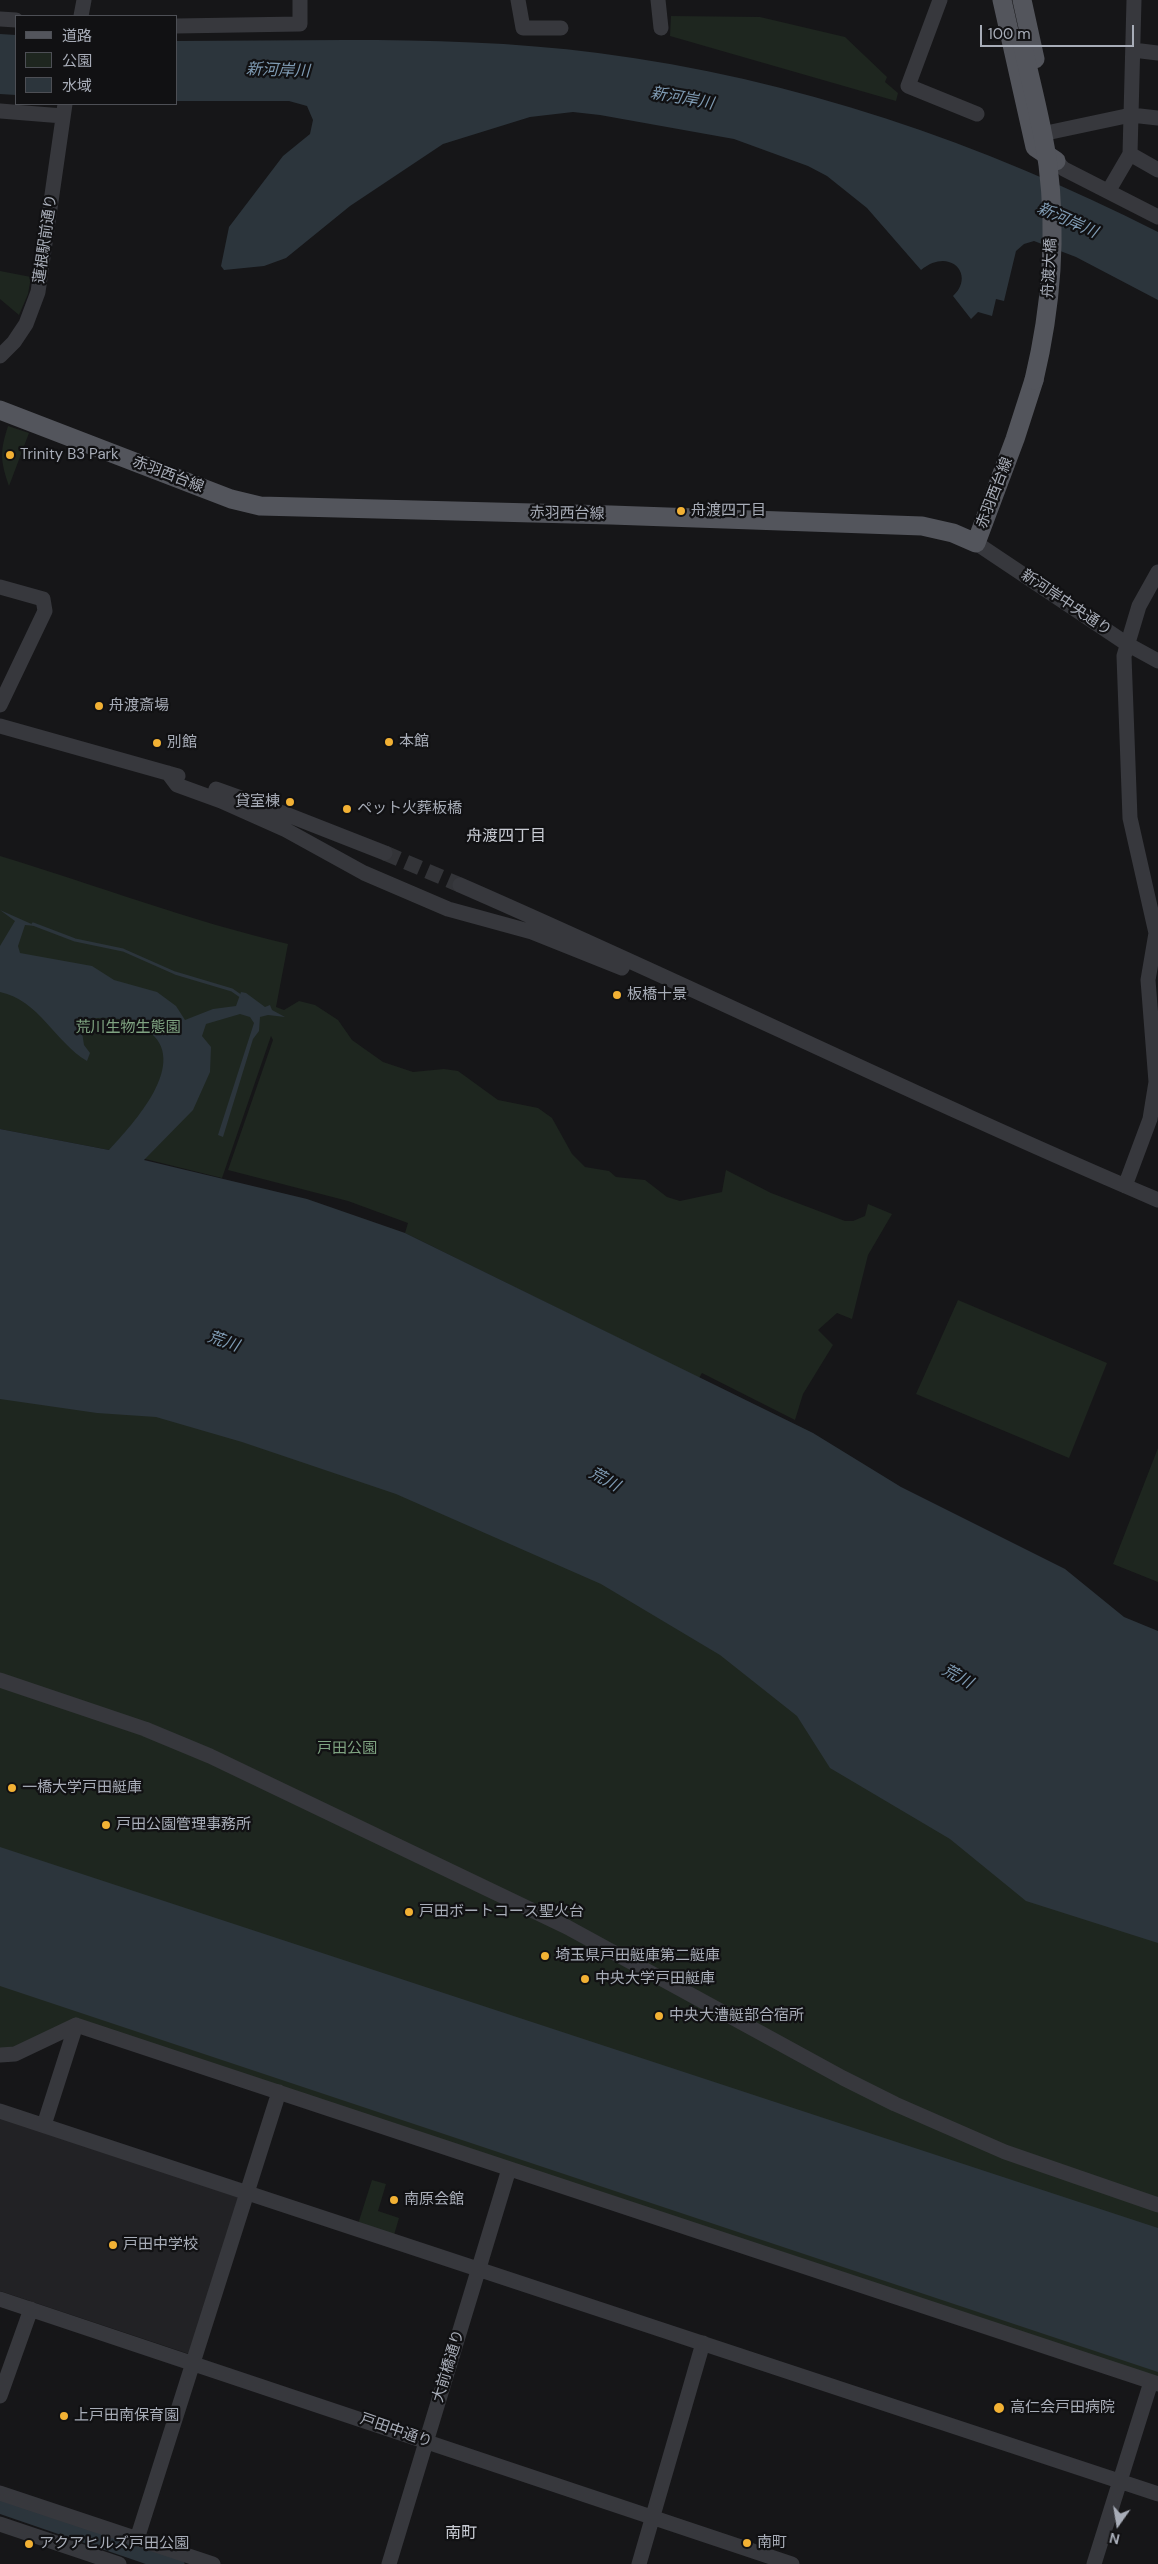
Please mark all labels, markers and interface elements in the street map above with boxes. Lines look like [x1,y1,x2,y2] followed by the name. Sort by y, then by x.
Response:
[15,15,178,105] legend
[983,15,1137,47] scale bar
[988,24,1031,44] text: 100 m
[62,26,92,46] text: 道路
[62,51,92,71] text: 公園
[246,60,310,82] water label: 新河岸川
[62,76,92,96] text: 水域
[649,84,715,114] water label: 新河岸川
[31,193,61,285] street label: 蓮根駅前通り
[1034,199,1100,243] water label: 新河岸川
[1039,238,1061,298] street label: 舟渡大橋
[20,446,119,464] place label: Trinity B3 Park
[4,449,16,461] marker: Trinity B3 Park
[130,453,206,497] street label: 赤羽西台線
[973,455,1017,531] street label: 赤羽西台線
[691,502,766,520] place label: 舟渡四丁目
[529,504,605,524] street label: 赤羽西台線
[675,505,687,517] marker: 舟渡四丁目
[1017,566,1115,640] street label: 新河岸中央通り
[109,697,169,715] place label: 舟渡斎場
[93,700,105,712] marker: 舟渡斎場
[399,733,429,751] place label: 本館
[167,734,197,752] place label: 別館
[383,736,395,748] marker: 本館
[151,737,163,749] marker: 別館
[235,793,280,811] place label: 貸室棟
[284,796,296,808] marker: 貸室棟
[357,800,462,818] place label: ペット火葬板橋
[341,803,353,815] marker: ペット火葬板橋
[466,827,546,847] district label: 舟渡四丁目
[627,986,687,1004] place label: 板橋十景
[611,989,623,1001] marker: 板橋十景
[76,1019,180,1037] park label: 荒川生物生態園
[205,1328,241,1356] water label: 荒川
[585,1464,623,1496] water label: 荒川
[938,1661,976,1693] water label: 荒川
[317,1740,377,1758] park label: 戸田公園
[22,1779,142,1797] place label: 一橋大学戸田艇庫
[6,1782,18,1794] marker: 一橋大学戸田艇庫
[116,1816,251,1834] place label: 戸田公園管理事務所
[100,1819,112,1831] marker: 戸田公園管理事務所
[419,1903,584,1921] place label: 戸田ボートコース聖火台
[403,1906,415,1918] marker: 戸田ボートコース聖火台
[555,1947,720,1965] place label: 埼玉県戸田艇庫第二艇庫
[539,1950,551,1962] marker: 埼玉県戸田艇庫第二艇庫
[595,1970,715,1988] place label: 中央大学戸田艇庫
[579,1973,591,1985] marker: 中央大学戸田艇庫
[669,2007,804,2025] place label: 中央大漕艇部合宿所
[653,2010,665,2022] marker: 中央大漕艇部合宿所
[404,2191,464,2209] place label: 南原会館
[388,2194,400,2206] marker: 南原会館
[123,2236,198,2254] place label: 戸田中学校
[107,2239,119,2251] marker: 戸田中学校
[429,2328,469,2404] street label: 大前橋通り
[1010,2399,1115,2417] place label: 高仁会戸田病院
[992,2401,1006,2415] marker: 高仁会戸田病院
[74,2407,179,2425] place label: 上戸田南保育園
[58,2410,70,2422] marker: 上戸田南保育園
[358,2410,434,2452] street label: 戸田中通り
[1093,2499,1143,2549] north arrow
[445,2524,477,2544] district label: 南町
[1108,2529,1122,2549] text: N
[757,2534,787,2552] place label: 南町
[39,2535,189,2553] place label: アクアヒルズ戸田公園
[741,2537,753,2549] marker: 南町
[23,2538,35,2550] marker: アクアヒルズ戸田公園

